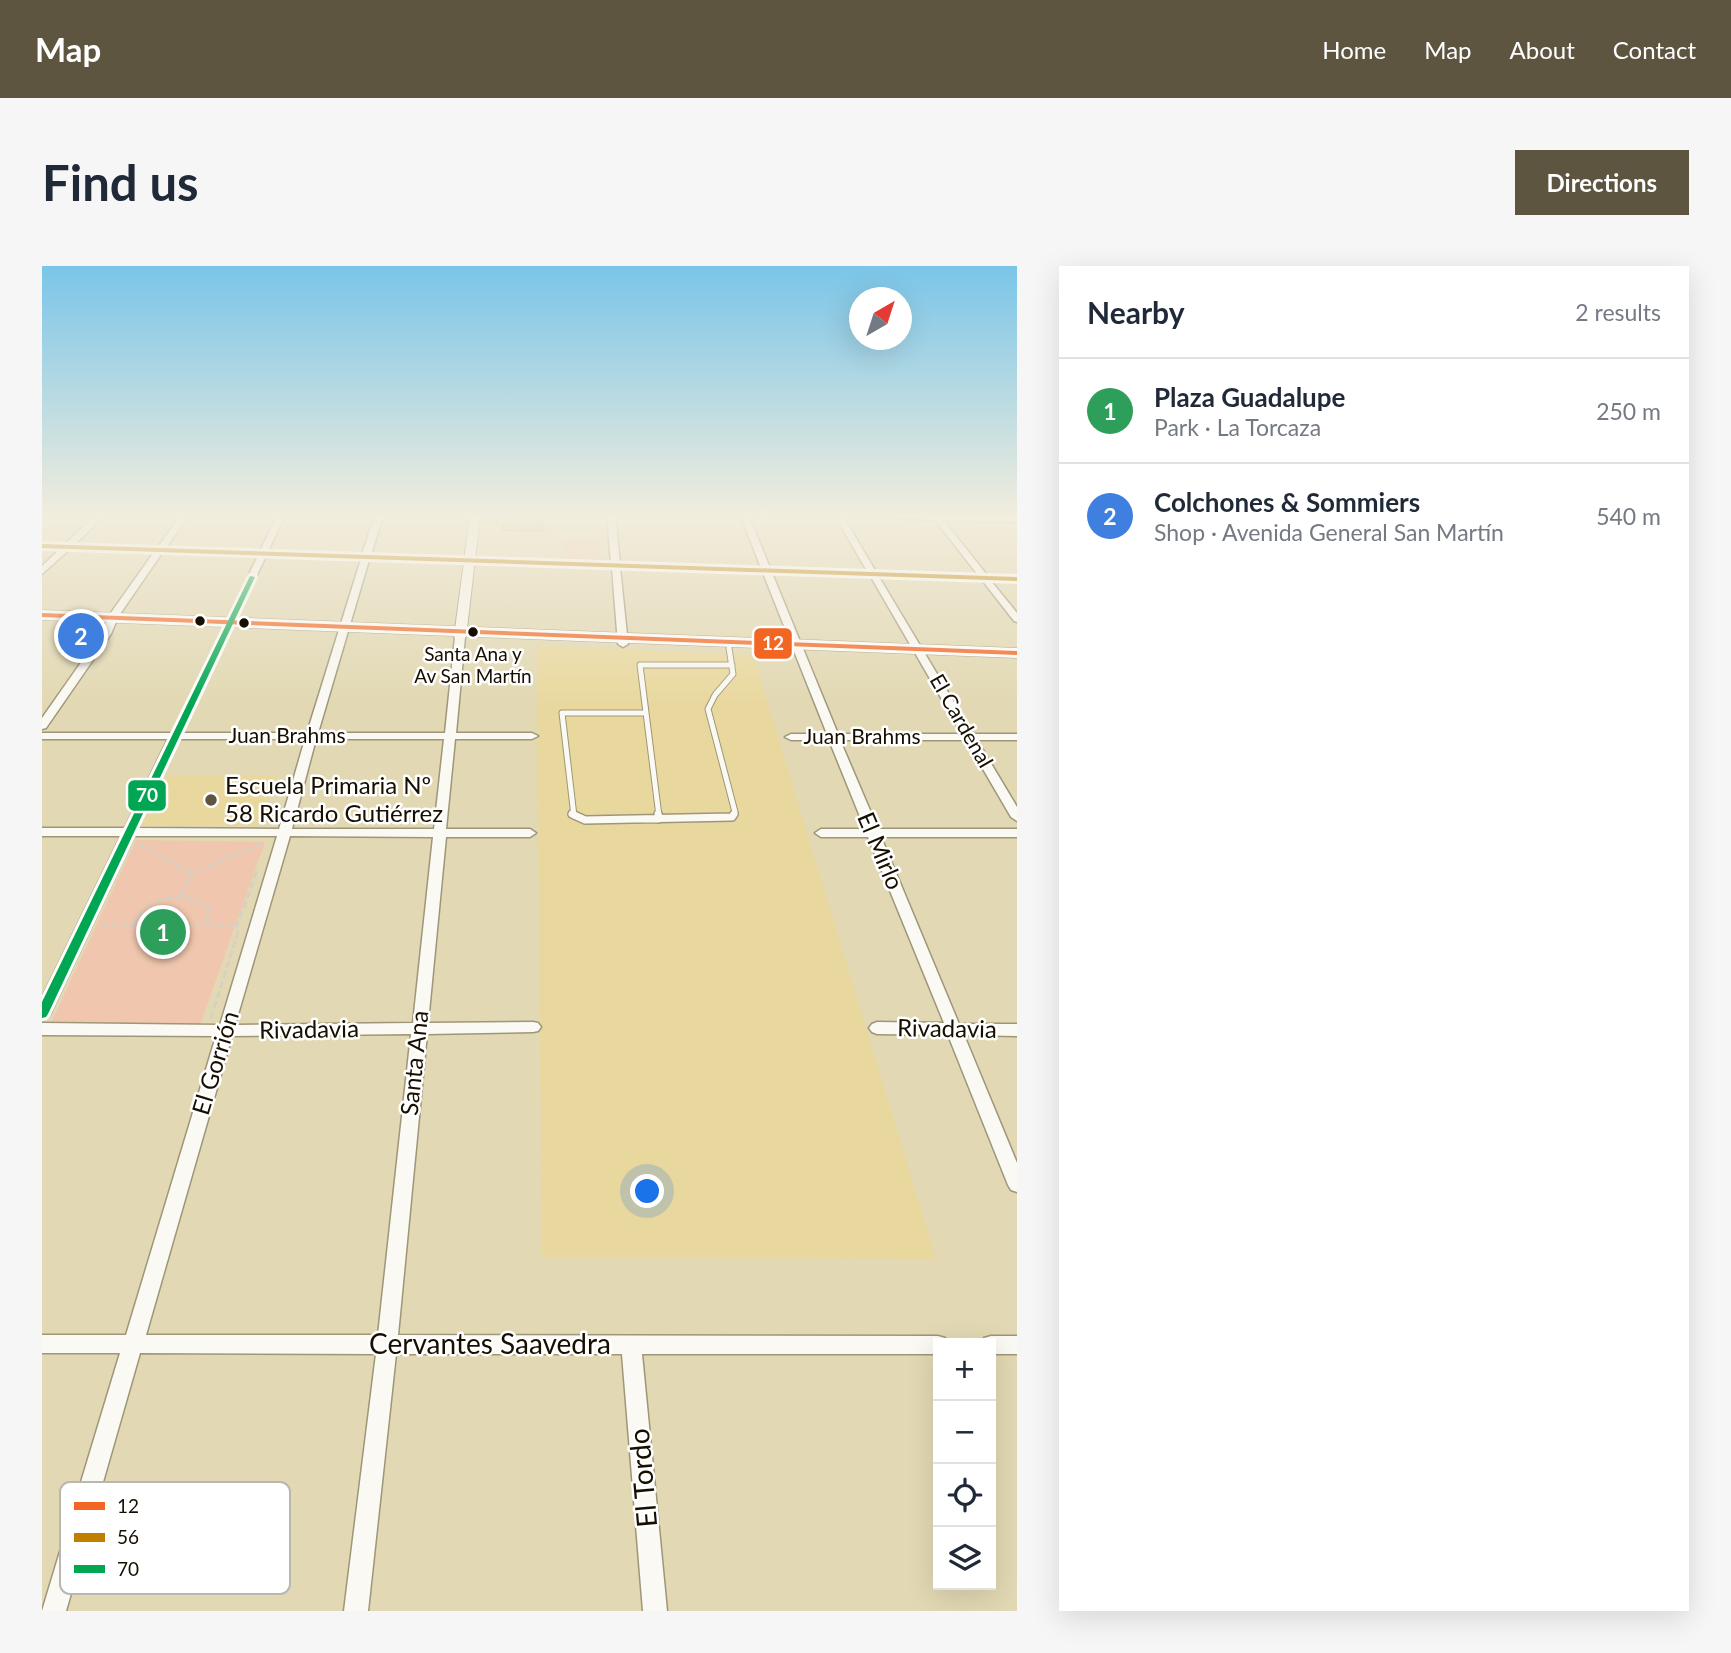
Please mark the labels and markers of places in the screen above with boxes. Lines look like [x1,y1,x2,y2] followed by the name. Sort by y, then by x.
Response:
[58,610,104,662] pin: 2
[193,614,207,628] unlabelled marker
[237,616,251,630] unlabelled marker
[466,625,480,639] marker: Santa Ana y Av San Martín
[414,642,532,687] place label: Santa Ana y Av San Martín
[225,770,443,827] place label: Escuela Primaria Nº 58 Ricardo Gutiérrez
[203,792,219,808] marker: Escuela Primaria Nº 58 Ricardo Gutiérrez
[140,906,186,958] pin: 1

